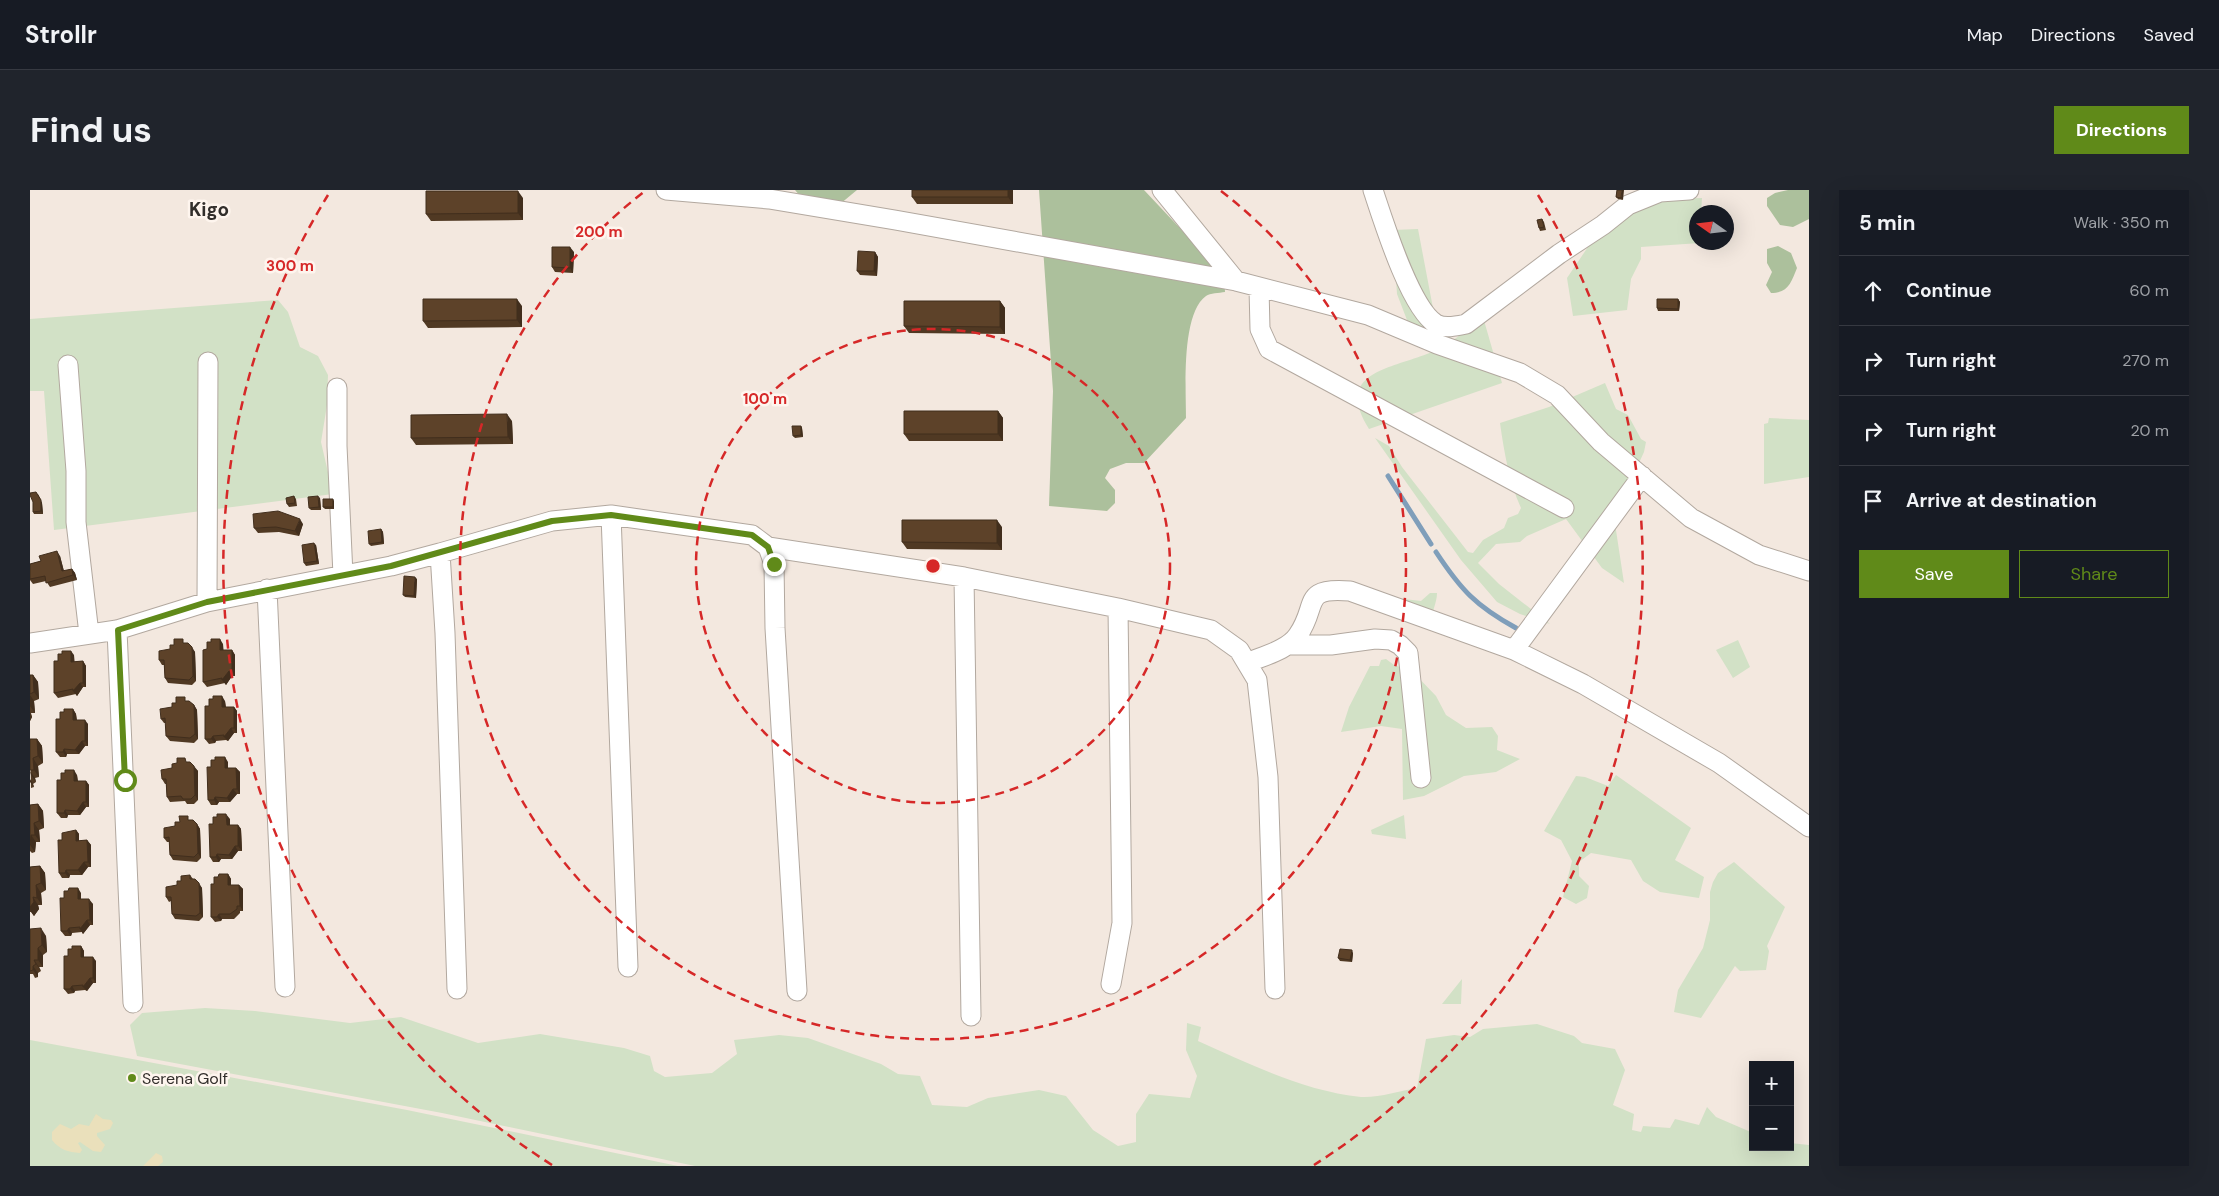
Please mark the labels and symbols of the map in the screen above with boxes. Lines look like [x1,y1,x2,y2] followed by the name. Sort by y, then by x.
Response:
[189,197,229,222] district label: Kigo
[1689,205,1734,250] north arrow
[575,222,623,242] text: 200 m
[266,256,314,276] text: 300 m
[743,389,787,409] text: 100 m
[763,553,786,576] route end
[924,557,942,575] centre of rings
[114,769,137,792] route start
[142,1068,228,1089] place label: Serena Golf
[126,1072,138,1084] marker: Serena Golf

